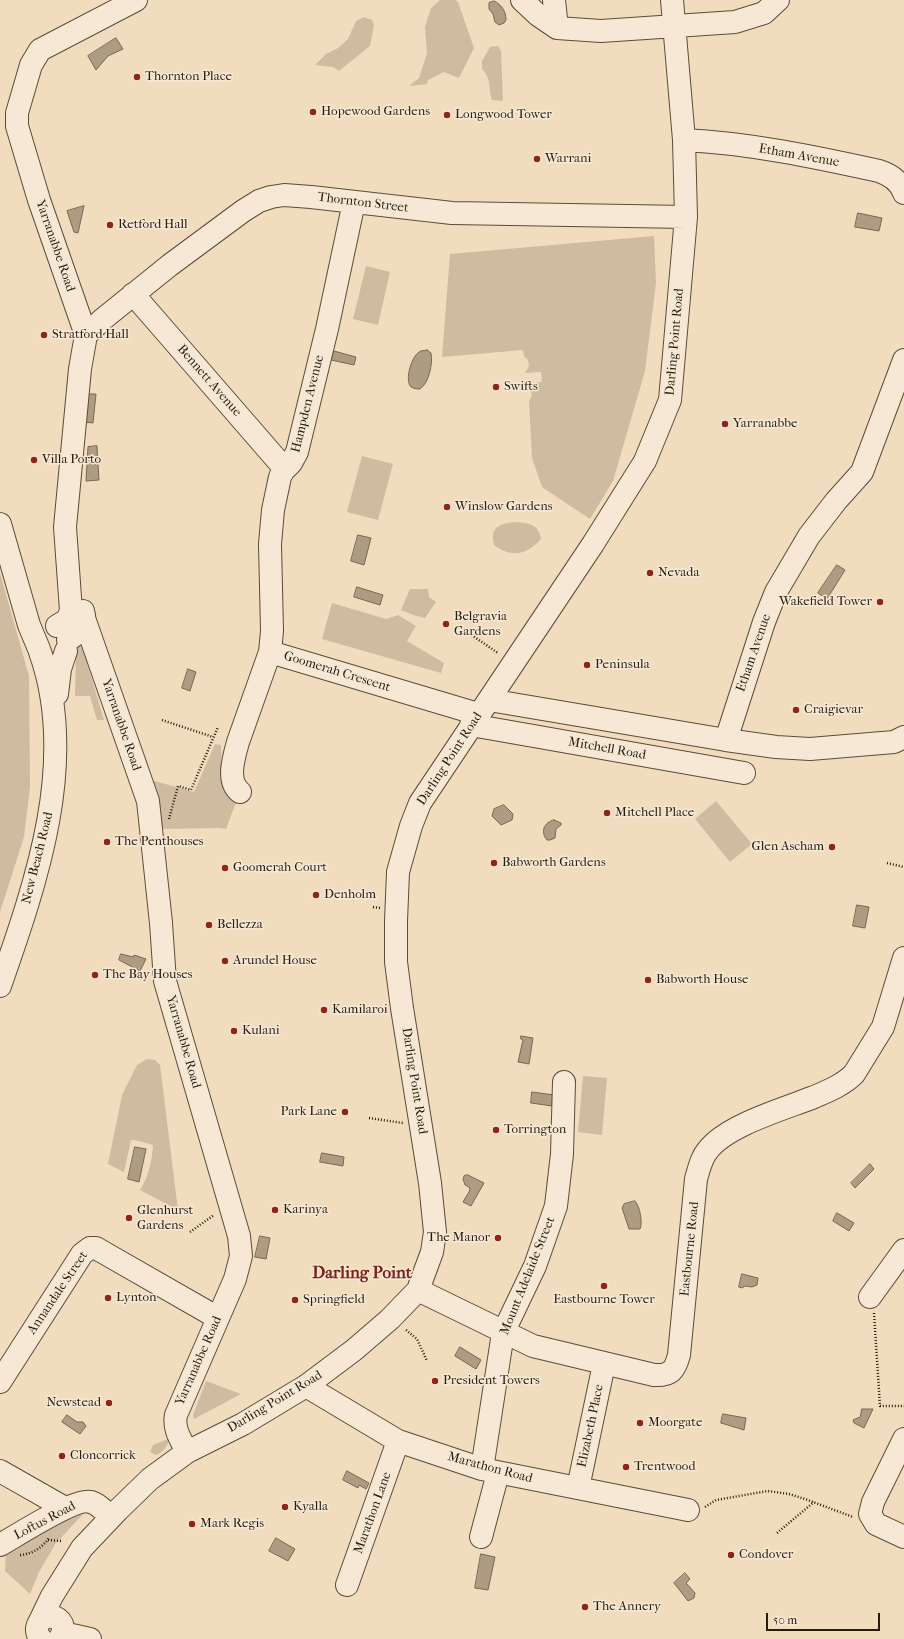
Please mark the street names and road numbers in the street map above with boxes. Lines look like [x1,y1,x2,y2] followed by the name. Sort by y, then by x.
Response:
[758,141,840,171] street label: Etham Avenue
[317,190,409,216] street label: Thornton Street
[32,198,78,294] street label: Yarranabbe Road
[663,288,687,396] street label: Darling Point Road
[173,342,245,420] street label: Bennett Avenue
[288,354,328,454] street label: Hampden Avenue
[733,612,775,694] street label: Etham Avenue
[282,648,392,696] street label: Goomerah Crescent
[98,677,144,773] street label: Yarranabbe Road
[414,710,486,808] street label: Darling Point Road
[567,735,647,763] street label: Mitchell Road
[19,811,57,905] street label: New Beach Road
[162,994,204,1090] street label: Yarranabbe Road
[398,1027,430,1135] street label: Darling Point Road
[677,1201,703,1297] street label: Eastbourne Road
[497,1215,559,1337] street label: Mount Adelaide Street
[24,1248,92,1338] street label: Annandale Street
[172,1314,226,1408] street label: Yarranabbe Road
[225,1368,325,1436] street label: Darling Point Road
[575,1383,607,1469] street label: Elizabeth Place
[446,1449,534,1487] street label: Marathon Road
[351,1470,395,1556] street label: Marathon Lane
[12,1498,78,1544] street label: Loftus Road

